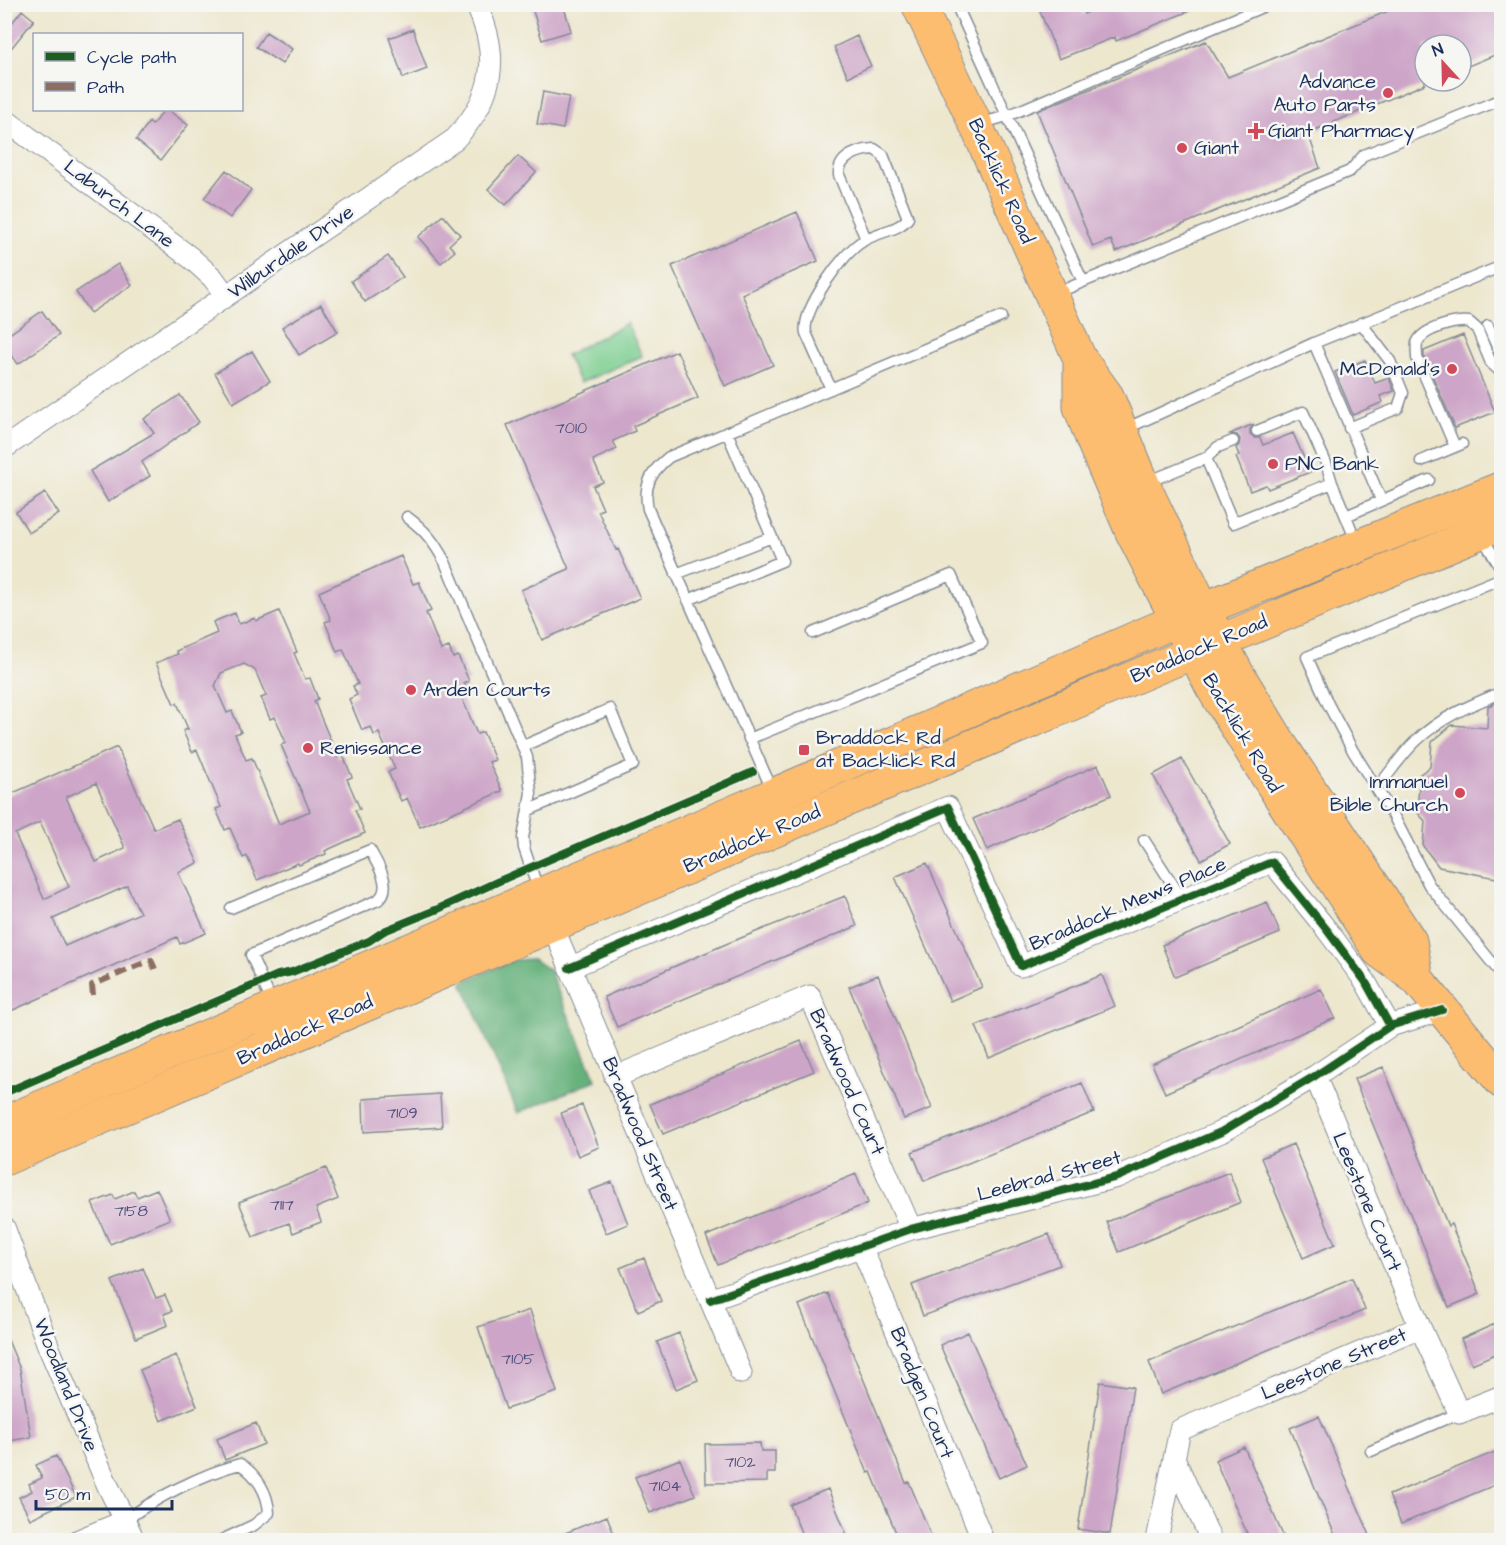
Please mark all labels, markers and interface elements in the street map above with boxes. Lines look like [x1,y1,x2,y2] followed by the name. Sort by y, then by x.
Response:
[33,33,243,111] legend
[1413,33,1473,93] north arrow
[1429,38,1447,62] text: N
[87,45,176,71] text: Cycle path
[1274,68,1376,119] place label: Advance Auto Parts
[87,75,124,100] text: Path
[1381,86,1395,100] marker: Advance Auto Parts
[961,114,1041,248] street label: Backlick Road
[1268,117,1414,146] place label: Giant Pharmacy
[1249,124,1263,138] marker: Giant Pharmacy
[1194,134,1239,162] place label: Giant
[1175,141,1189,155] marker: Giant
[58,153,180,255] street label: Laburch Lane
[222,198,360,306] street label: Wilburdale Drive
[1340,355,1440,383] place label: McDonald's
[1445,362,1459,376] marker: McDonald's
[555,417,587,439] house number: 7010
[1285,450,1379,478] place label: PNC Bank
[1266,457,1280,471] marker: PNC Bank
[1126,608,1272,690] street label: Braddock Road
[1195,668,1289,798] street label: Backlick Road
[423,676,551,704] place label: Arden Courts
[404,683,418,697] marker: Arden Courts
[816,724,955,775] place label: Braddock Rd at Backlick Rd
[320,734,422,762] place label: Renissance
[301,741,315,755] marker: Renissance
[797,743,811,757] marker: Braddock Rd at Backlick Rd
[1330,768,1448,819] place label: Immanuel Bible Church
[1453,786,1467,800] marker: Immanuel Bible Church
[679,798,825,880] street label: Braddock Road
[1025,850,1231,958] street label: Braddock Mews Place
[233,988,377,1072] street label: Braddock Road
[802,1004,892,1160] street label: Bradwood Court
[595,1053,685,1215] street label: Bradwood Street
[386,1102,418,1124] house number: 7109
[1325,1128,1409,1276] street label: Leestone Court
[974,1143,1124,1209] street label: Leebrad Street
[270,1194,294,1216] house number: 7117
[114,1200,148,1222] house number: 7158
[27,1314,106,1456] street label: Woodland Drive
[1257,1321,1411,1407] street label: Leestone Street
[882,1323,961,1463] street label: Bradgen Court
[501,1348,535,1370] house number: 7105
[724,1451,756,1473] house number: 7102
[36,1473,172,1511] scale bar
[649,1475,682,1497] house number: 7104
[45,1482,90,1507] text: 50 m

